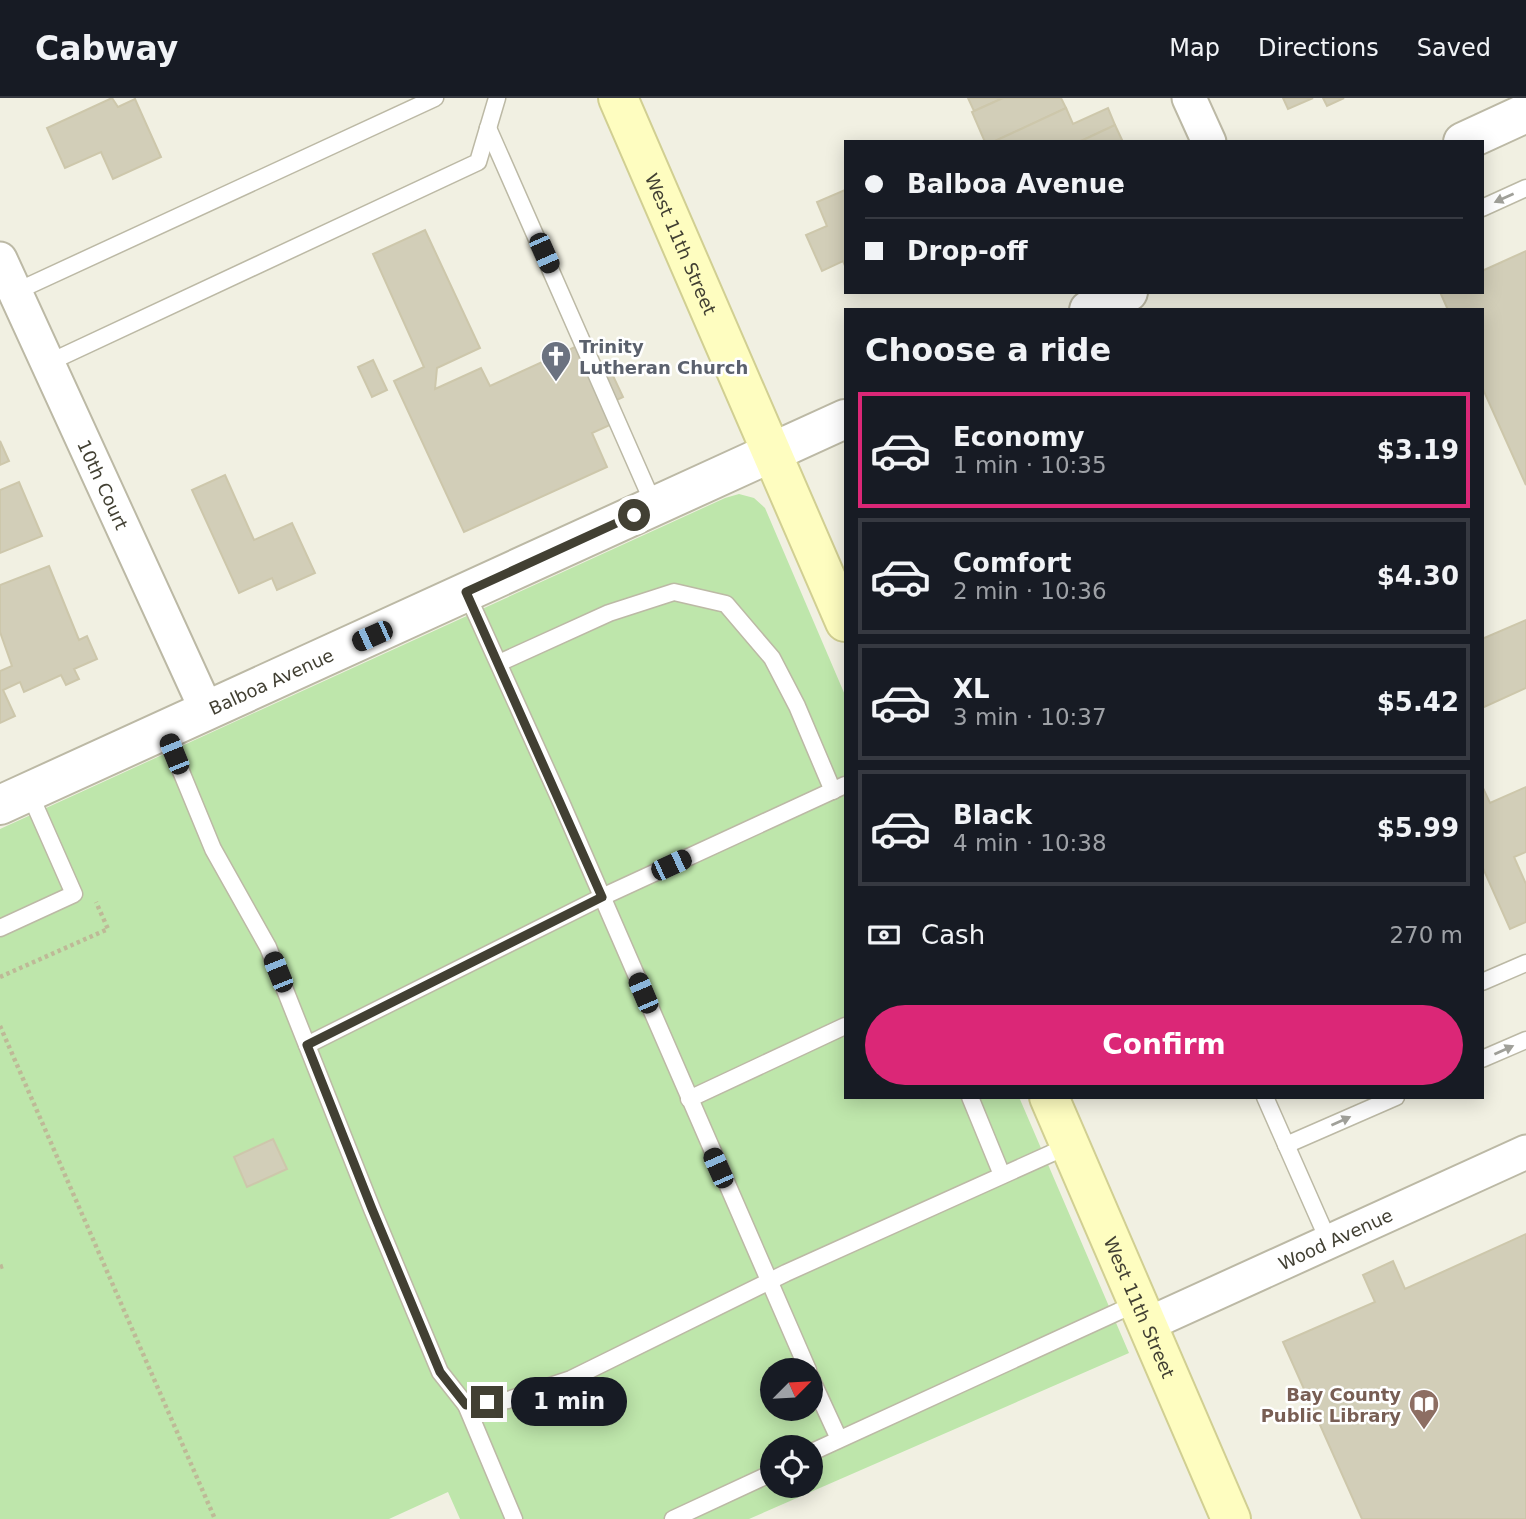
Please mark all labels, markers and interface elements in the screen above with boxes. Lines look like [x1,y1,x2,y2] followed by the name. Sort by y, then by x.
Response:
[35,29,178,68] text: Cabway
[1169,34,1220,62] text: Map
[1258,34,1379,62] text: Directions
[1417,34,1491,62] text: Saved
[907,169,1125,199] text: Balboa Avenue
[641,170,721,318] street label: West 11th Street
[1494,192,1514,204] one-way arrow
[526,230,563,276] car
[907,236,1028,266] text: Drop-off
[865,331,1111,369] text: Choose a ride
[579,336,748,378] place label: Trinity Lutheran Church
[539,339,573,383] church icon: Trinity Lutheran Church
[869,419,932,482] icon: car
[953,422,1084,452] text: Economy
[1377,435,1459,465] text: $3.19
[74,436,133,533] street label: 10th Court
[953,452,1107,478] text: 1 min · 10:35
[618,499,650,531] route start
[869,545,932,608] icon: car
[953,548,1071,578] text: Comfort
[1377,561,1459,591] text: $4.30
[953,578,1107,604] text: 2 min · 10:36
[349,618,396,654] car
[206,644,337,719] street label: Balboa Avenue
[869,671,932,734] icon: car
[953,674,990,704] text: XL
[1377,687,1459,717] text: $5.42
[953,704,1107,730] text: 3 min · 10:37
[157,731,192,777] car
[869,797,932,860] icon: car
[953,800,1032,830] text: Black
[1377,813,1459,843] text: $5.99
[953,830,1107,856] text: 4 min · 10:38
[648,847,695,883] car
[865,916,903,954] icon: cash
[921,920,985,950] text: Cash
[1389,922,1463,948] text: 270 m
[261,949,296,995] car
[626,970,661,1016] car
[865,1005,1463,1085] button: Confirm
[1494,1044,1514,1056] one-way arrow
[1331,1115,1351,1127] one-way arrow
[700,1145,737,1191] car
[1275,1204,1396,1274] street label: Wood Avenue
[1100,1233,1179,1381] street label: West 11th Street
[760,1358,822,1421] north arrow
[760,1358,823,1498] map controls
[512,1378,627,1426] callout: 1 min
[1261,1384,1401,1426] place label: Bay County Public Library
[471,1386,503,1418] route end
[1407,1387,1441,1431] library icon: Bay County Public Library
[533,1388,605,1414] text: 1 min
[760,1435,823,1498] button: locate

